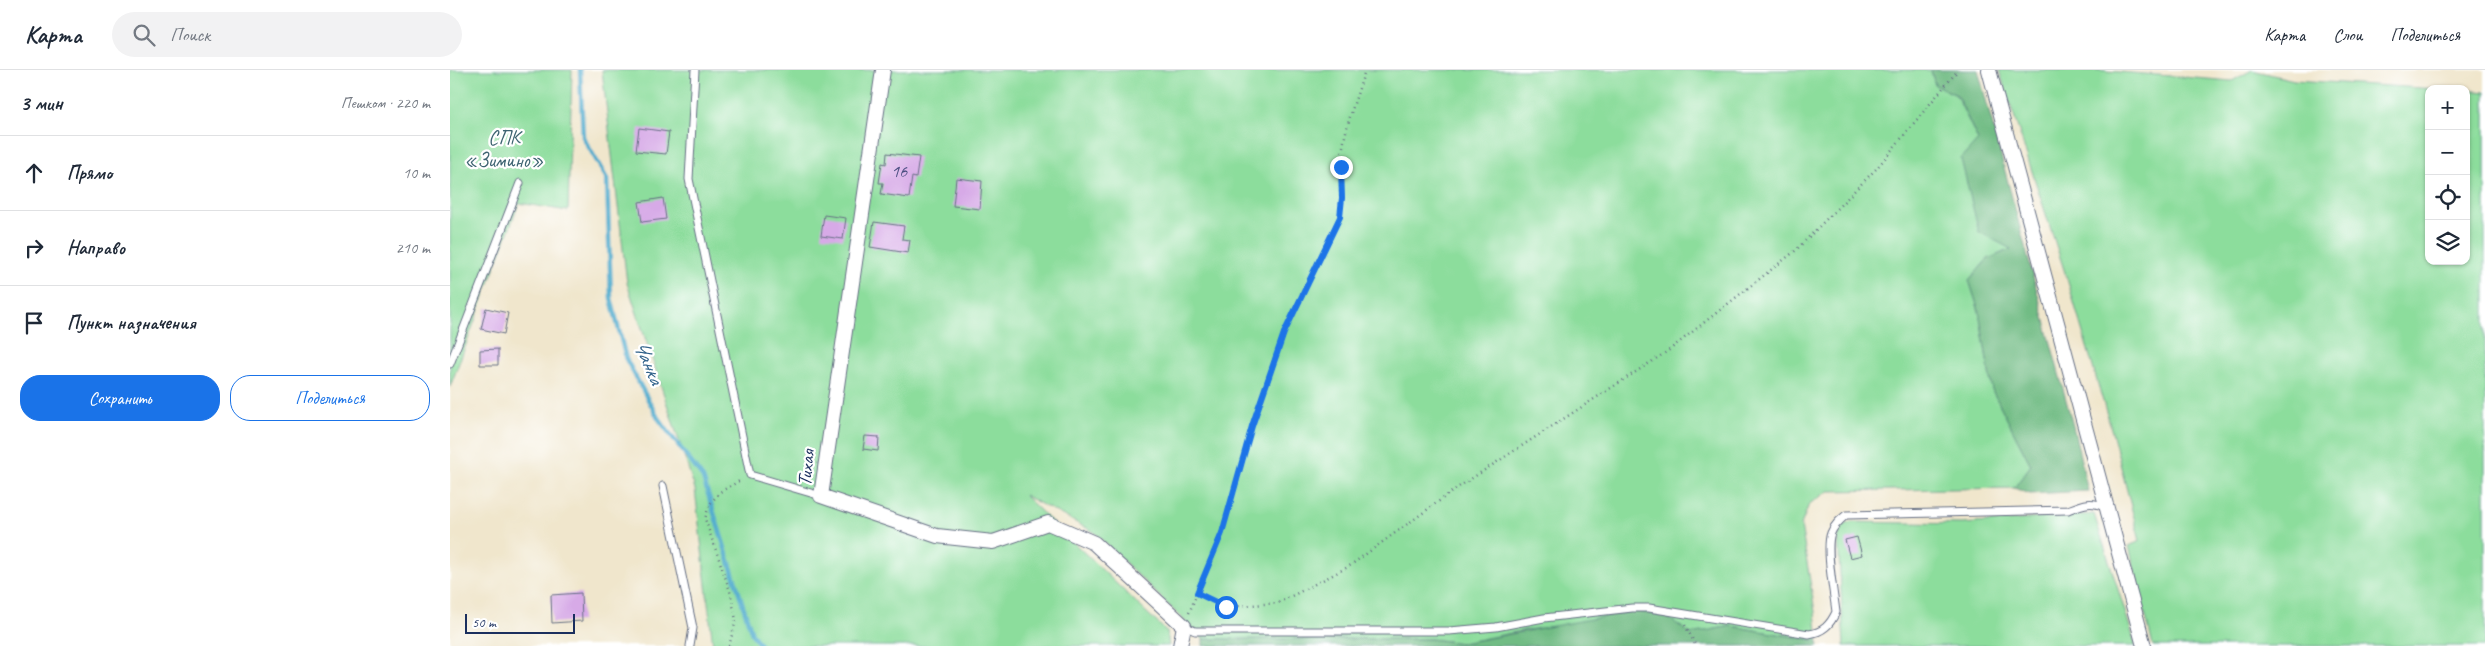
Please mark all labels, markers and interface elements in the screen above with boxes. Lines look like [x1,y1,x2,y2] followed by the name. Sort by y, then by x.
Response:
[112,12,462,57] search box
[25,20,82,50] text: Карта
[130,21,158,49] icon: search
[170,23,210,47] text: Поиск
[2264,24,2305,46] text: Карта
[2333,24,2362,46] text: Слои
[2390,24,2460,46] text: Поделиться
[2425,85,2470,265] map controls
[2425,85,2470,130] button: +
[20,90,63,116] text: 3 мин
[341,93,430,113] text: Пешком · 220 m
[464,125,544,173] park label: СПК «Зимино»
[2425,130,2470,175] button: −
[1330,156,1353,179] route end
[20,159,48,187] icon: ahead
[891,160,908,182] house number: 16
[67,161,112,185] text: Прямо
[403,163,430,183] text: 10 m
[2425,175,2470,220] button: locate
[2425,220,2470,265] button: layers
[20,234,48,262] icon: right
[67,236,125,260] text: Направо
[396,238,430,258] text: 210 m
[20,309,48,337] icon: arrive
[67,311,196,335] text: Пункт назначения
[628,336,671,390] water label: Чанка
[20,375,220,421] button: Сохранить
[230,375,430,421] button: Поделиться
[792,446,821,487] street label: Тихая
[1215,596,1238,619] route start
[465,611,575,634] scale bar
[472,614,496,631] text: 50 m

